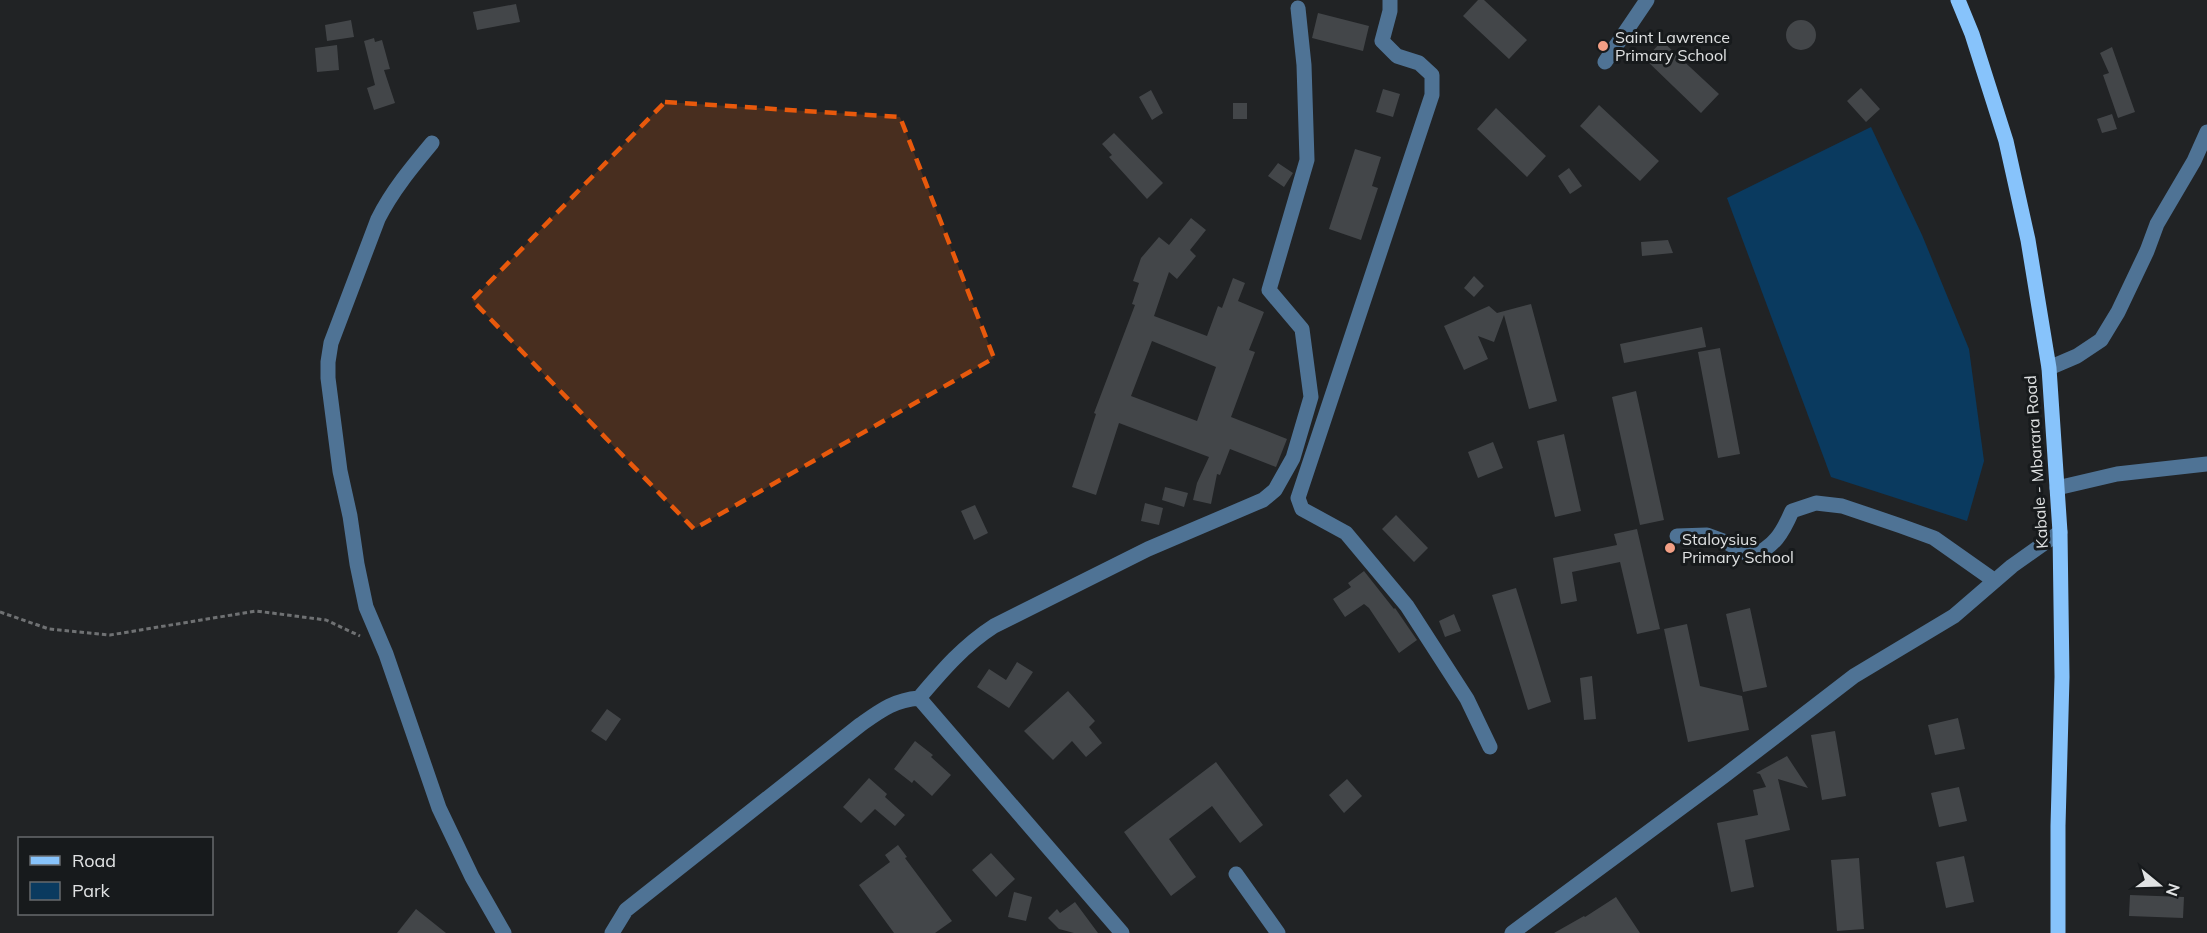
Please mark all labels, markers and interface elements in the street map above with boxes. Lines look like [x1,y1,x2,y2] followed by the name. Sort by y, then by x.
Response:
[1615,27,1730,65] place label: Saint Lawrence Primary School
[1596,39,1610,53] marker: Saint Lawrence Primary School
[2020,375,2052,549] street label: Kabale - Mbarara Road
[1682,529,1794,567] place label: Staloysius Primary School
[1663,541,1677,555] marker: Staloysius Primary School
[18,837,213,915] legend
[72,849,116,872] text: Road
[2129,855,2189,915] north arrow
[72,879,111,902] text: Park
[2162,881,2185,899] text: N

